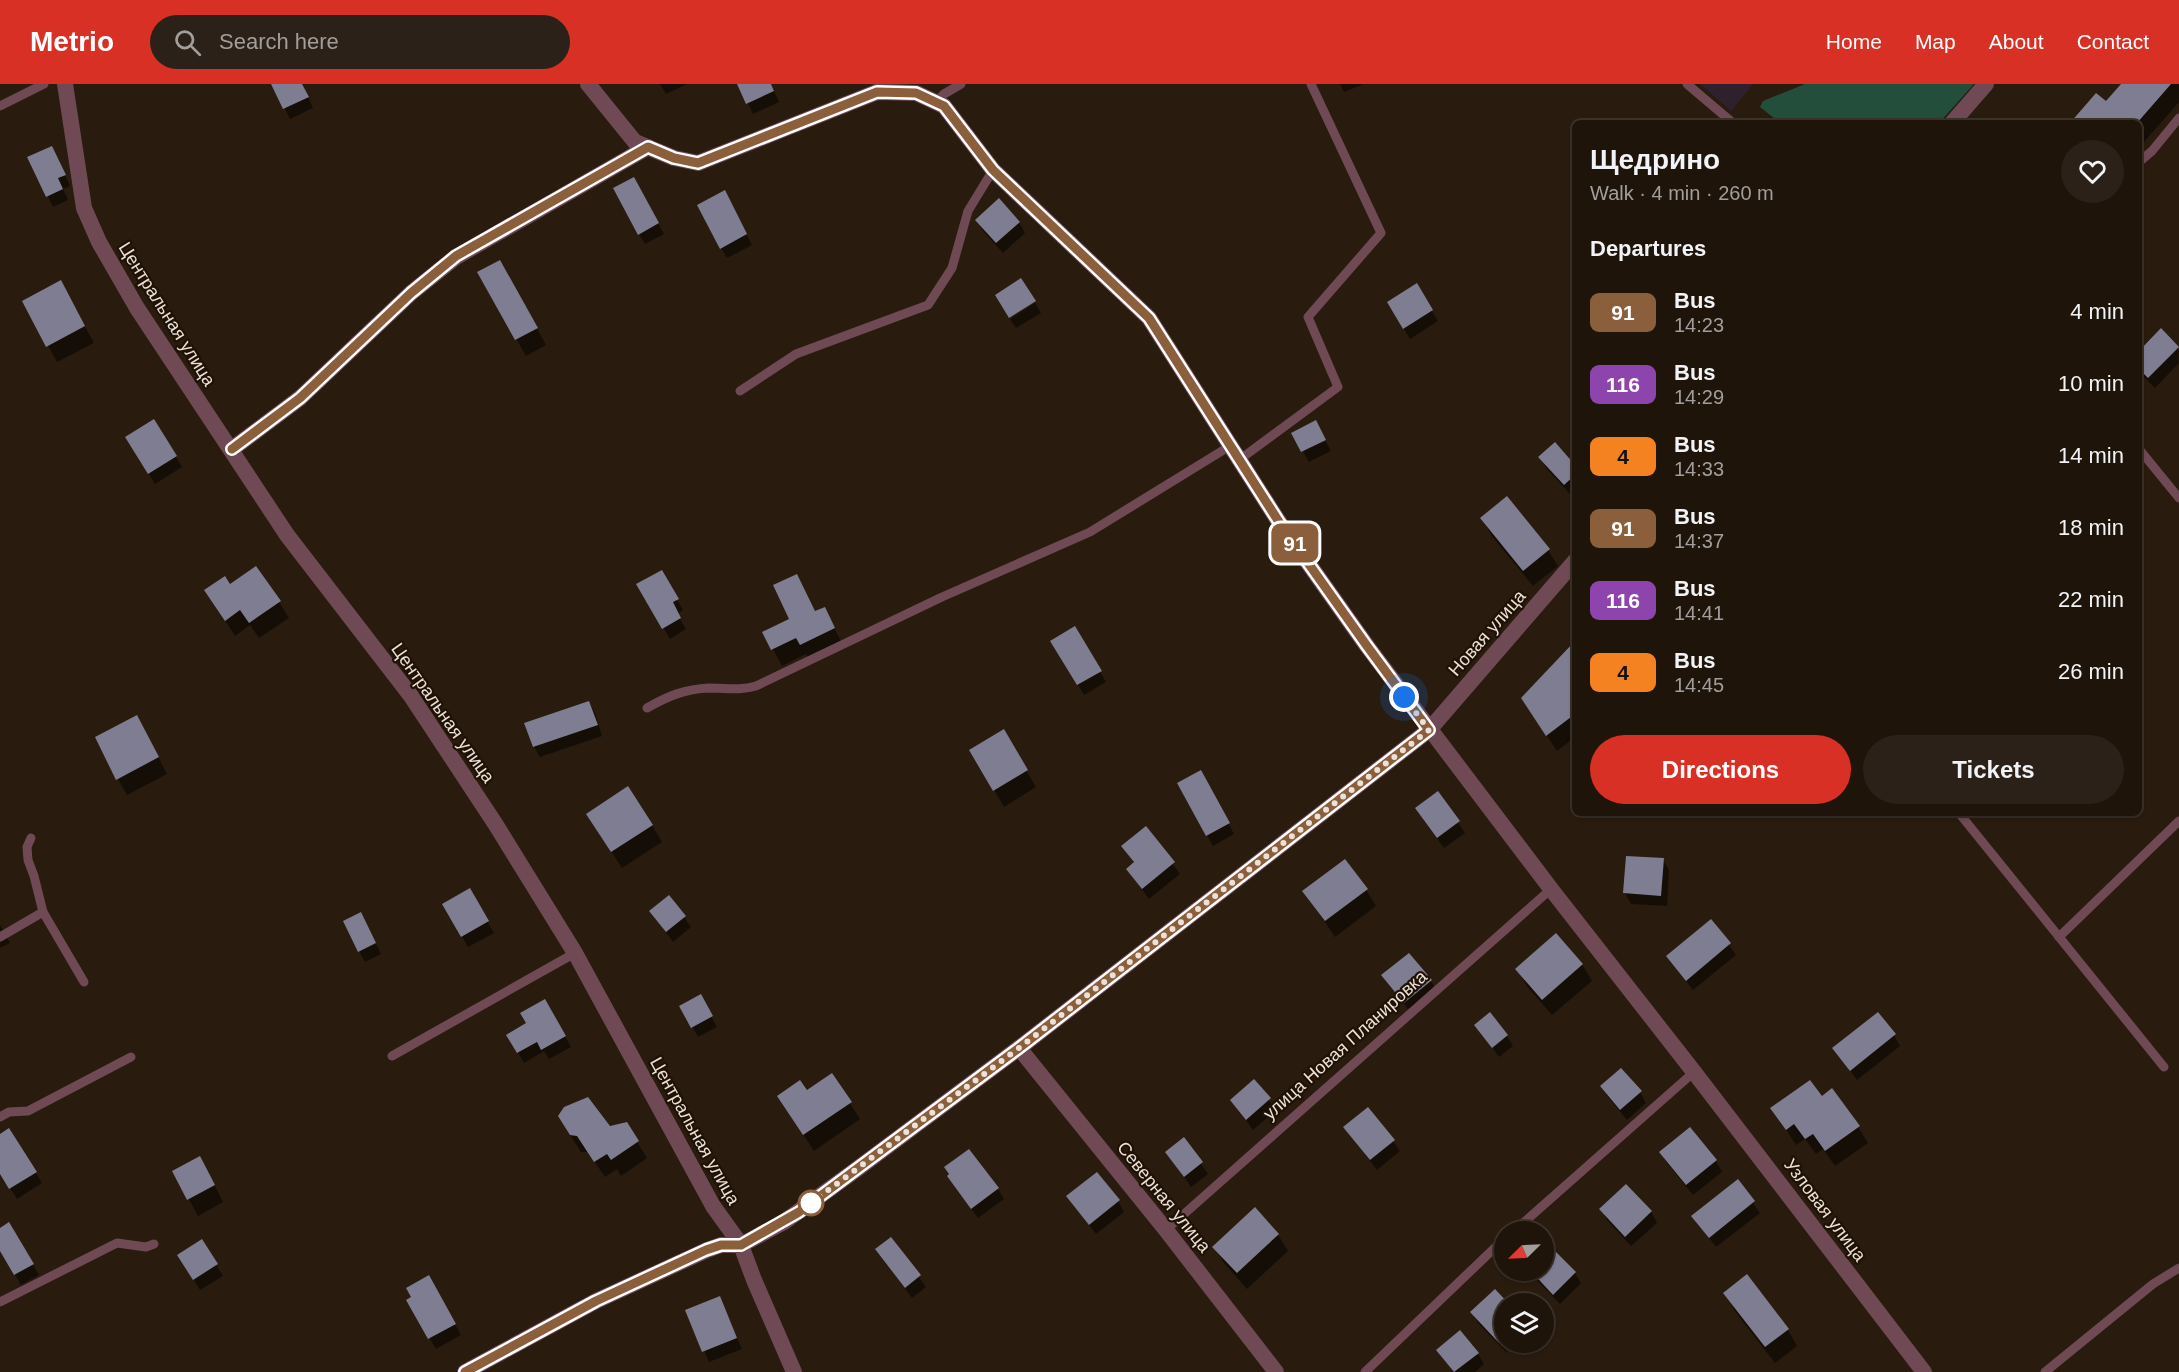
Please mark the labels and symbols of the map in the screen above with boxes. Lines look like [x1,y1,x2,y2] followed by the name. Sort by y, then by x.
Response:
[115,238,220,390] street label: Центральная улица
[1268,524,1322,562] line badge: 91
[1444,585,1530,680] street label: Новая улица
[387,639,499,787] street label: Центральная улица
[1389,682,1419,712] your location
[1259,966,1432,1124] street label: улица Новая Планировка
[646,1054,744,1209] street label: Центральная улица
[1113,1138,1215,1257] street label: Северная улица
[1780,1155,1871,1266] street label: Узловая улица
[798,1190,824,1216] unlabelled marker
[1494,1221,1554,1281] north arrow

